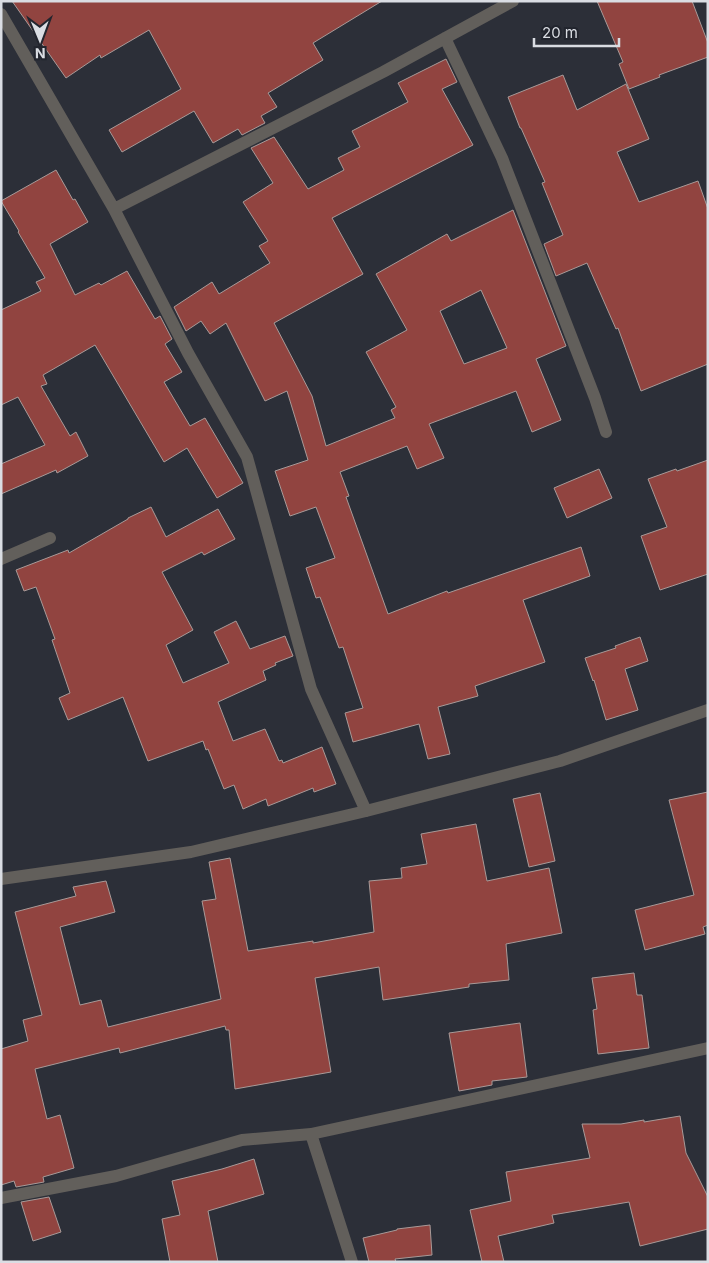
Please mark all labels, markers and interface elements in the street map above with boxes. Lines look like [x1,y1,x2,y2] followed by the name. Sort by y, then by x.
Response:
[15,15,65,65] north arrow
[534,15,619,47] scale bar
[542,23,578,42] text: 20 m
[35,45,46,62] text: N

